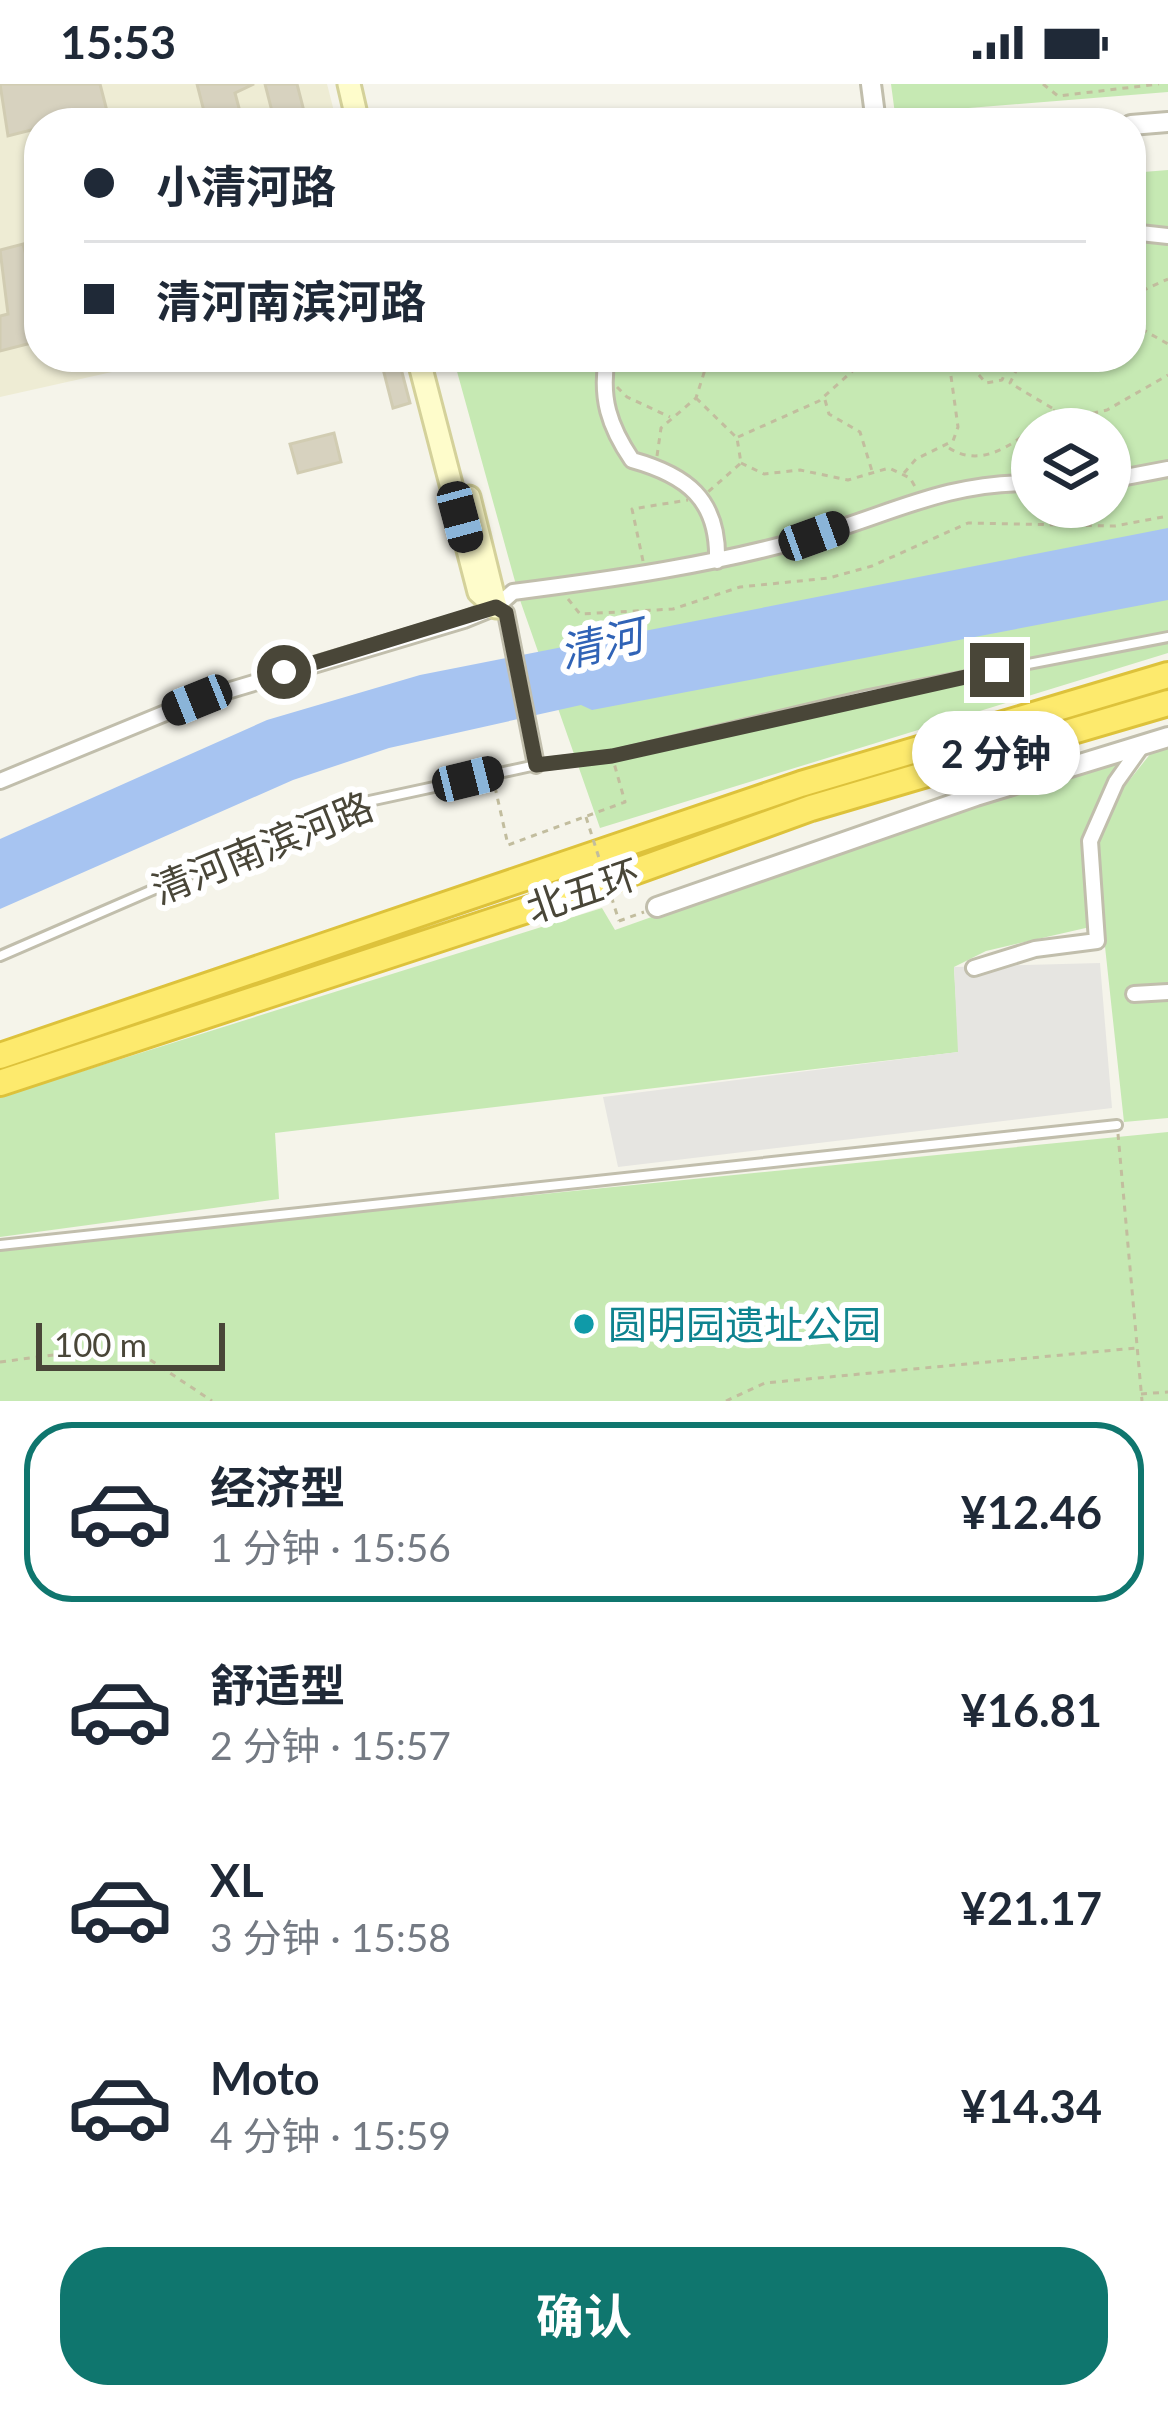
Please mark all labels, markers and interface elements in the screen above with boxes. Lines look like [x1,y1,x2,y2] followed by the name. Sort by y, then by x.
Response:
[60,15,176,69] text: 15:53
[156,159,336,213] text: 小清河路
[156,274,426,328] text: 清河南滨河路
[1011,408,1131,528] map controls
[1011,408,1131,528] button: layers
[433,478,487,556] car
[774,507,854,565] car
[554,608,654,677] water label: 清河
[970,643,1024,697] route end
[257,645,311,699] route start
[157,670,237,730] car
[913,712,1081,796] callout: 2 分钟
[941,730,1051,776] text: 2 分钟
[429,753,507,805] car
[145,782,379,912] street label: 清河南滨河路
[520,849,646,931] street label: 北五环
[608,1301,881,1347] place label: 圆明园遗址公园
[571,1311,597,1337] marker: 圆明园遗址公园
[36,1317,225,1370] scale bar
[54,1324,147,1364] text: 100 m
[66,1458,174,1566] icon: car
[210,1460,345,1514] text: 经济型
[961,1485,1102,1539] text: ¥12.46
[210,1524,451,1570] text: 1 分钟 · 15:56
[66,1656,174,1764] icon: car
[210,1658,345,1712] text: 舒适型
[961,1683,1102,1737] text: ¥16.81
[210,1722,451,1768] text: 2 分钟 · 15:57
[210,1853,264,1907] text: XL
[66,1854,174,1962] icon: car
[961,1881,1102,1935] text: ¥21.17
[210,1914,451,1960] text: 3 分钟 · 15:58
[210,2051,320,2105] text: Moto
[66,2052,174,2160] icon: car
[961,2079,1102,2133] text: ¥14.34
[210,2112,451,2158] text: 4 分钟 · 15:59
[60,2247,1108,2385] button: 确认

